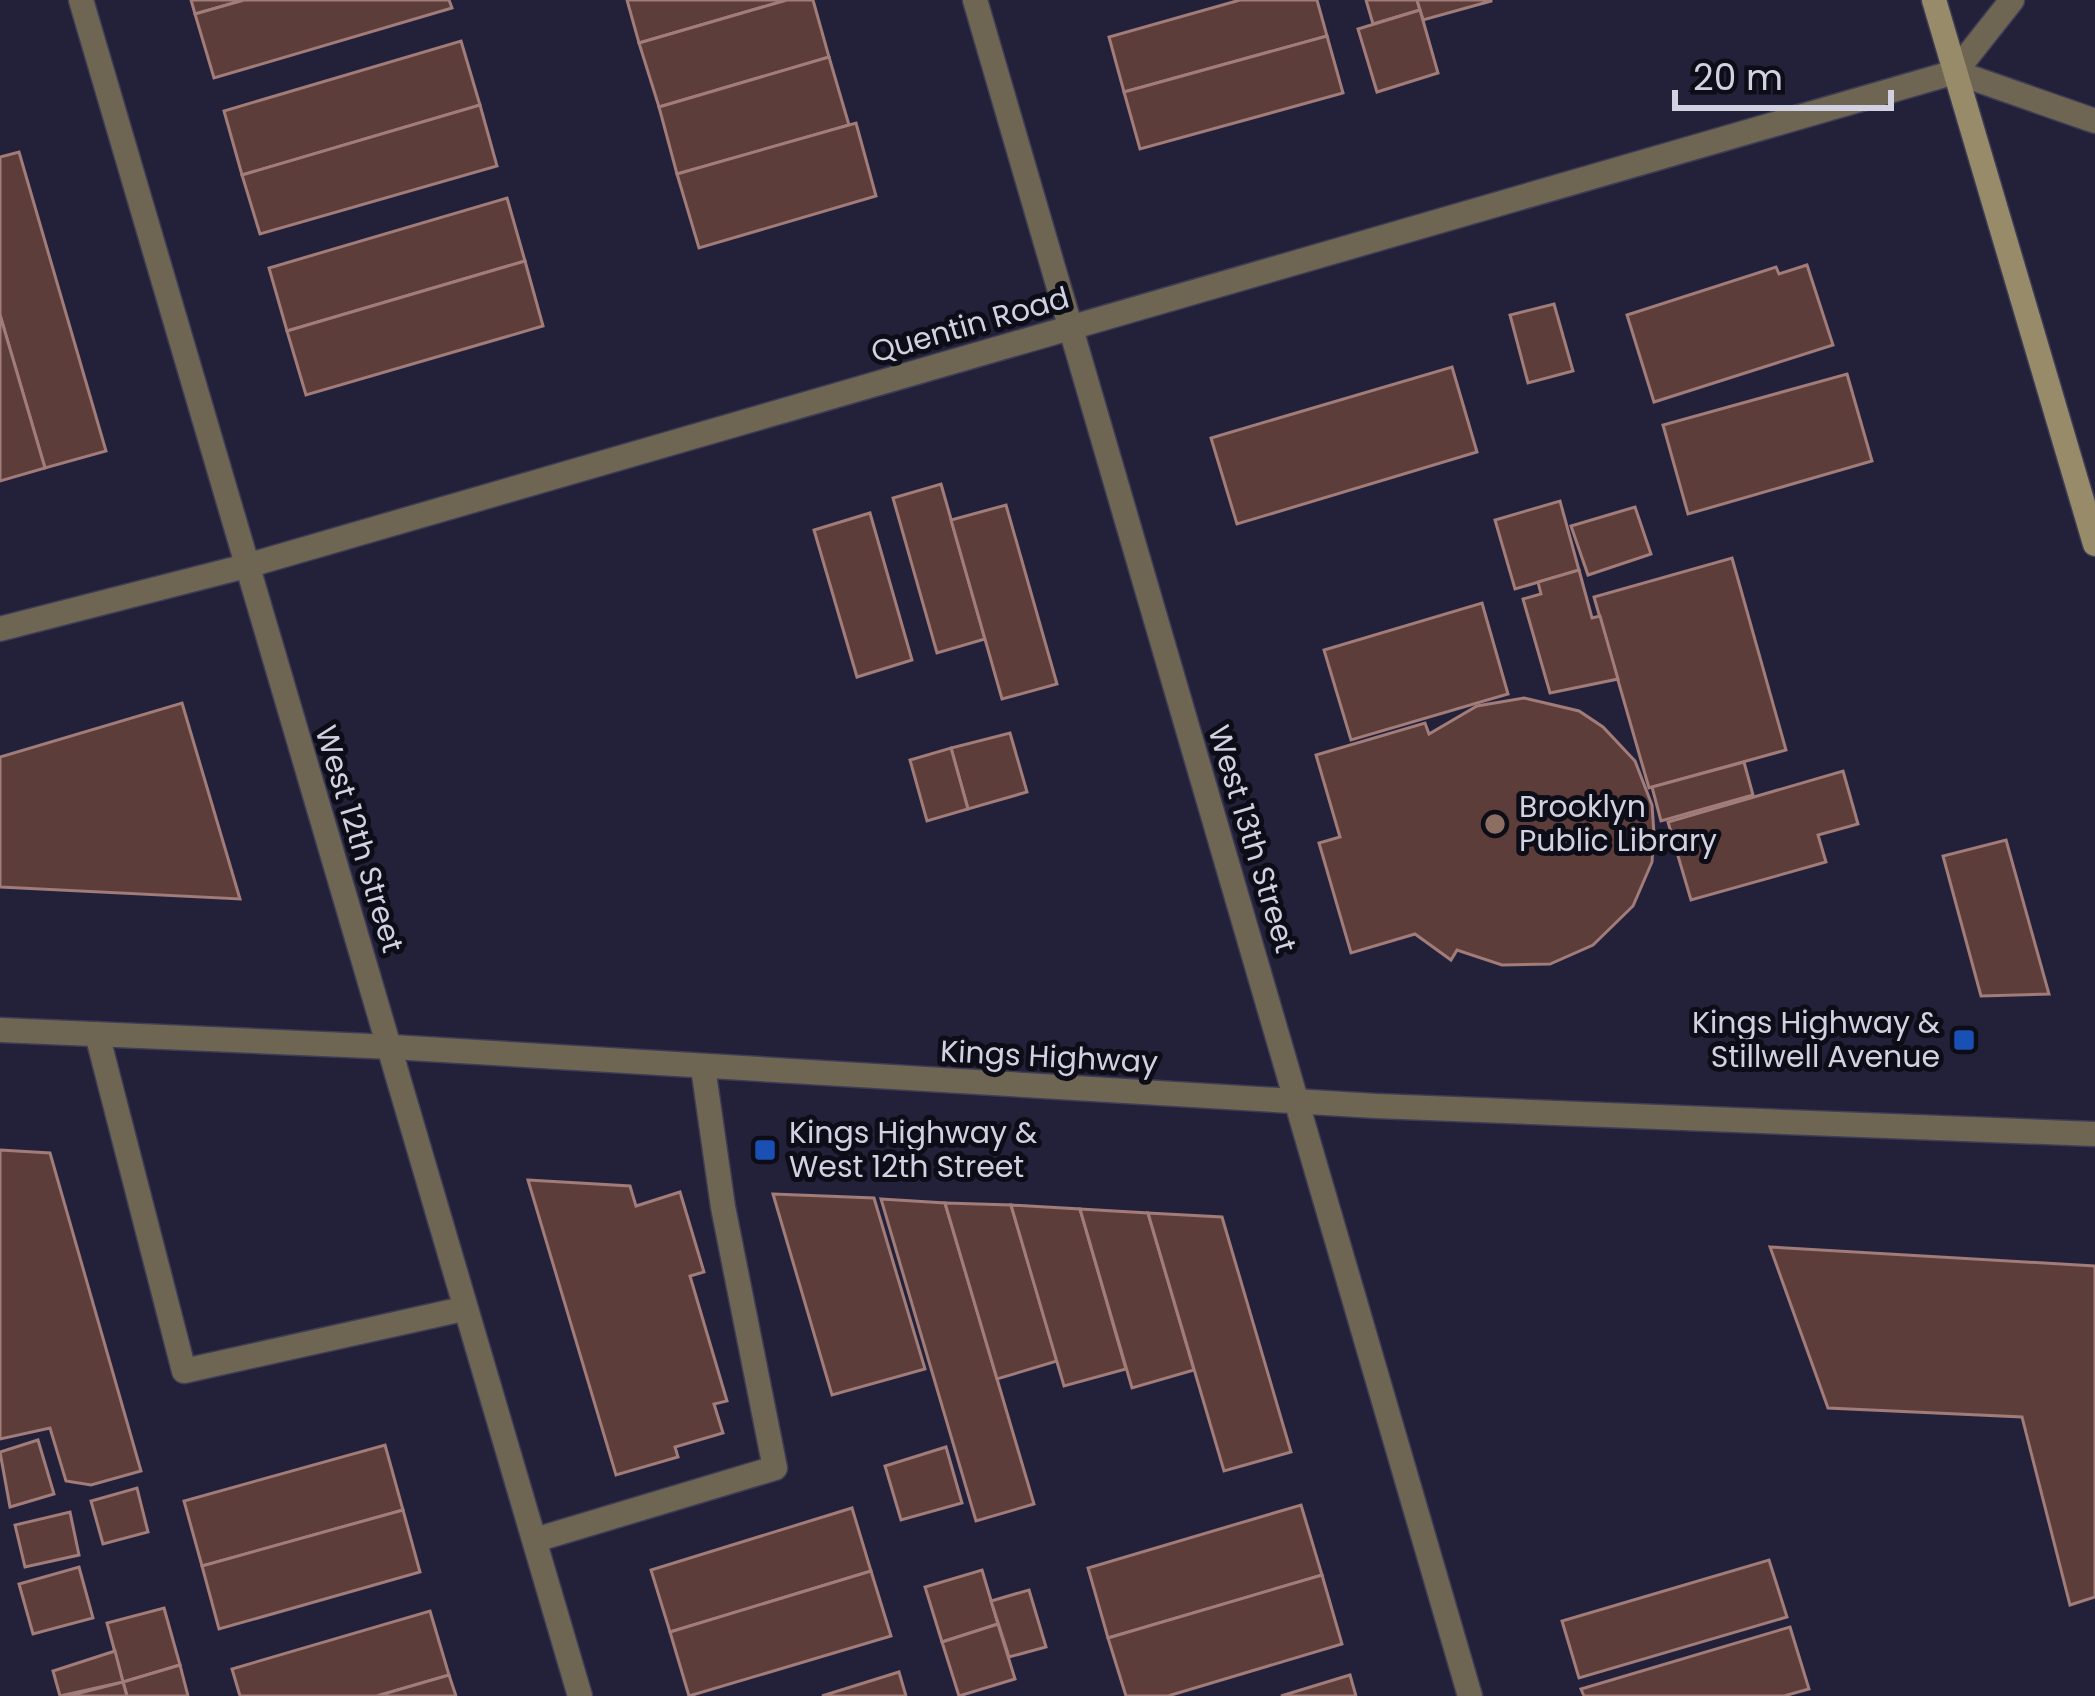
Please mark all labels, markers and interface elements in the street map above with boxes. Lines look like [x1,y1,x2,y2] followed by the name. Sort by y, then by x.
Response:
[1675,36,1891,110] scale bar
[1693,52,1783,103] text: 20 m
[866,276,1074,373] street label: Quentin Road
[305,720,414,958] street label: West 12th Street
[1197,720,1307,958] street label: West 13th Street
[1519,785,1717,862] place label: Brooklyn Public Library
[1482,811,1508,837] marker: Brooklyn Public Library
[1692,1001,1940,1078] place label: Kings Highway & Stillwell Avenue
[1951,1027,1977,1053] marker: Kings Highway & Stillwell Avenue
[939,1029,1159,1084] street label: Kings Highway
[789,1111,1037,1188] place label: Kings Highway & West 12th Street
[752,1137,778,1163] marker: Kings Highway & West 12th Street

